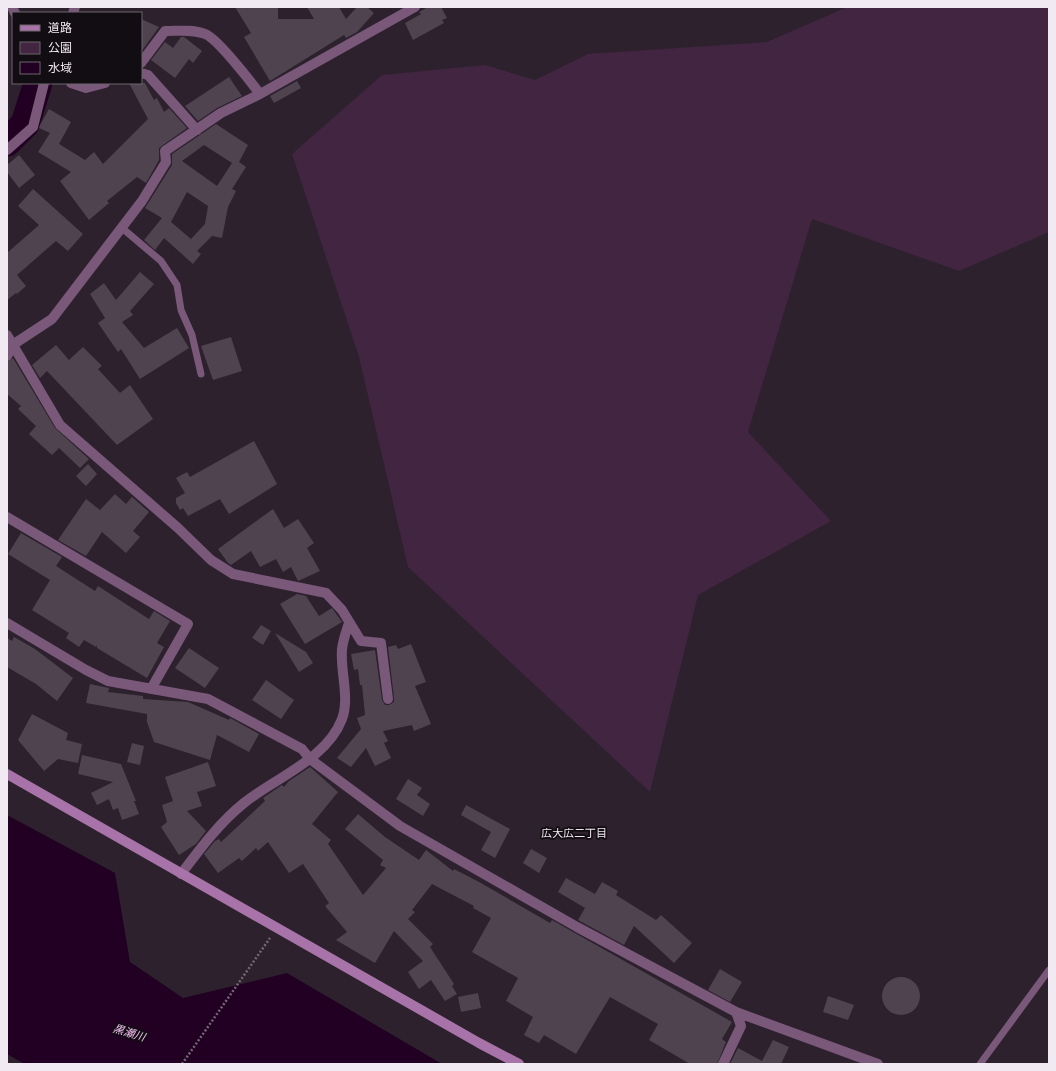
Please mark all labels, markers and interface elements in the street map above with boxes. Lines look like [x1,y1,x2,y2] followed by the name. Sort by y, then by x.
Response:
[12,12,142,84] legend
[48,21,72,36] text: 道路
[48,41,72,56] text: 公園
[48,61,72,76] text: 水域
[541,827,607,840] district label: 広大広二丁目
[111,1022,148,1044] water label: 黒瀬川

